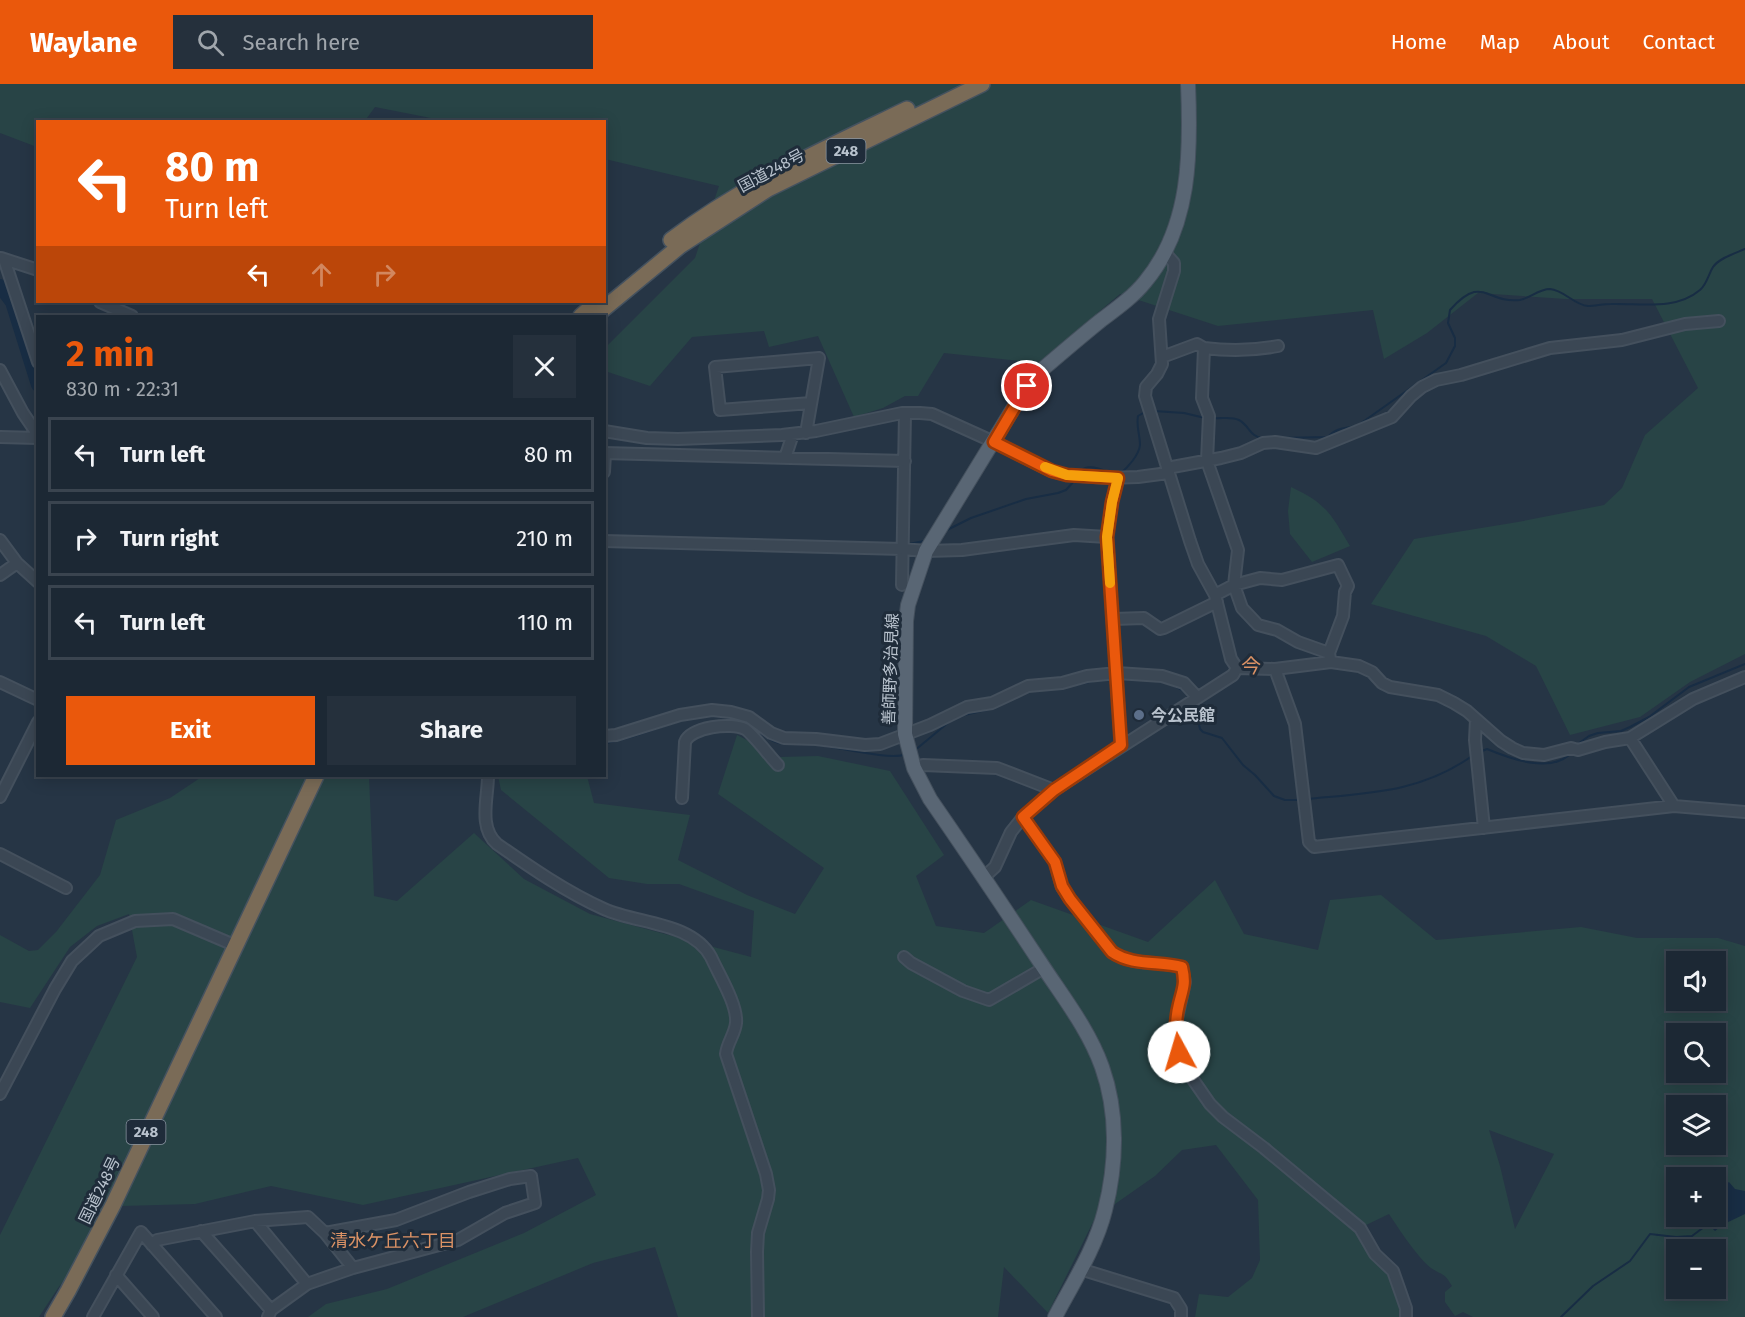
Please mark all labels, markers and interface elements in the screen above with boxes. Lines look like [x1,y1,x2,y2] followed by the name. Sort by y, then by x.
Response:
[173,15,593,69] search box
[30,26,137,59] text: Waylane
[194,26,227,59] icon: search
[242,29,360,56] text: Search here
[1391,29,1447,55] text: Home
[1480,29,1520,55] text: Map
[1553,29,1610,55] text: About
[1643,29,1715,55] text: Contact
[826,139,866,163] road number: 248
[165,142,259,192] text: 80 m
[66,144,144,222] icon: left
[735,145,808,196] street label: 国道248号
[165,193,268,225] text: Turn left
[242,258,275,291] icon: left
[305,258,338,291] icon: ahead
[368,258,401,291] icon: right
[66,332,155,376] text: 2 min
[513,335,576,398] button: close
[1001,360,1052,411] pin
[1010,369,1043,402] icon: arrive
[66,377,179,401] text: 830 m · 22:31
[69,438,102,471] icon: left
[120,441,205,468] text: Turn left
[524,441,573,468] text: 80 m
[69,522,102,555] icon: right
[120,525,219,552] text: Turn right
[516,525,573,552] text: 210 m
[69,606,102,639] icon: left
[120,609,205,636] text: Turn left
[517,609,573,636] text: 110 m
[879,613,902,725] street label: 善師野多治見線
[1241,654,1261,678] district label: 今
[66,696,315,765] button: Exit
[327,696,576,765] button: Share
[1151,706,1215,725] place label: 今公民館
[1132,708,1146,722] marker: 今公民館
[1666,951,1726,1299] map controls
[1666,951,1726,1011] button: sound
[1147,1020,1211,1084] position arrow
[1666,1023,1726,1083] button: search
[1666,1095,1726,1155] button: layers
[126,1120,166,1144] road number: 248
[75,1153,124,1227] street label: 国道248号
[1666,1167,1726,1227] button: +
[330,1230,456,1252] district label: 清水ケ丘六丁目
[1666,1239,1726,1299] button: −

